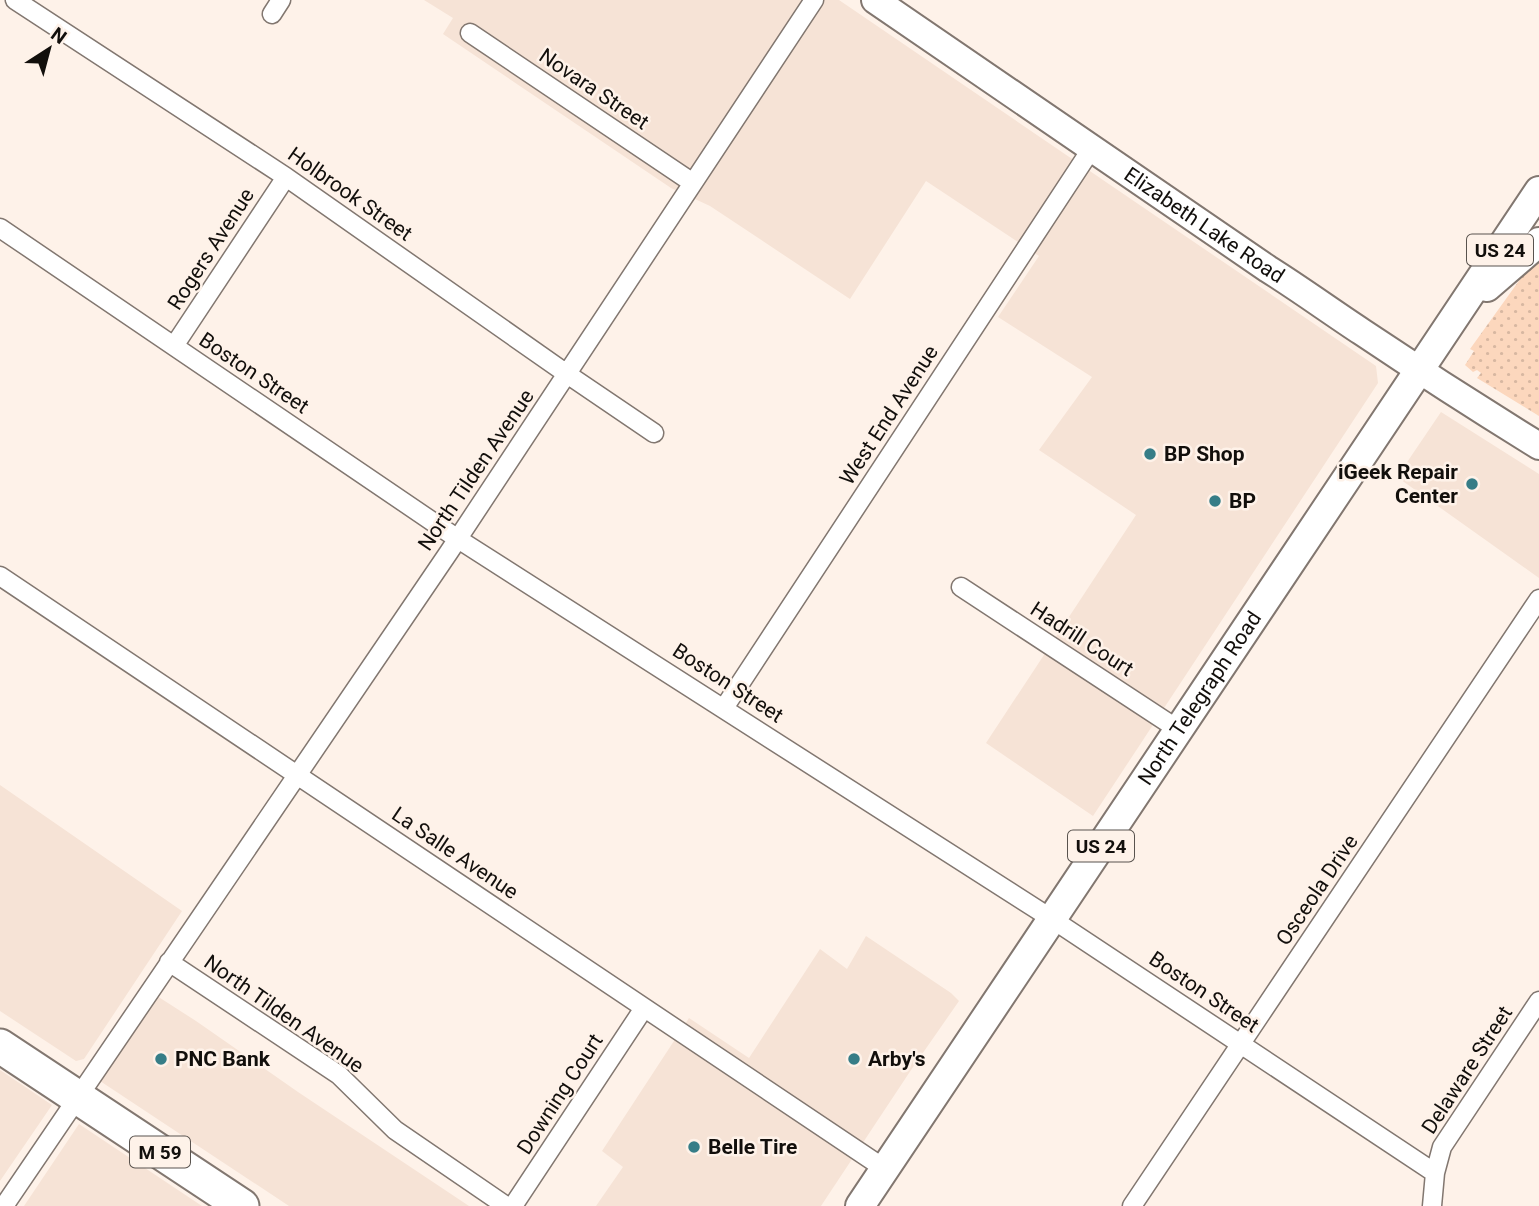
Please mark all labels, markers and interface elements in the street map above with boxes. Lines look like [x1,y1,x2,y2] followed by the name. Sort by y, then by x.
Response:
[14,14,84,84] north arrow
[47,22,71,49] text: N
[535,44,653,135] street label: Novara Street
[283,142,417,246] street label: Holbrook Street
[1120,162,1289,288] street label: Elizabeth Lake Road
[163,184,259,314] street label: Rogers Avenue
[1467,234,1533,266] road number: US 24
[195,328,313,418] street label: Boston Street
[835,341,943,489] street label: West End Avenue
[413,385,539,555] street label: North Tilden Avenue
[1164,442,1245,466] place label: BP Shop
[1142,446,1158,462] marker: BP Shop
[1338,460,1458,508] place label: iGeek Repair Center
[1464,476,1480,492] marker: iGeek Repair Center
[1229,489,1256,513] place label: BP
[1207,493,1223,509] marker: BP
[1026,597,1138,681] street label: Hadrill Court
[1133,607,1266,789] street label: North Telegraph Road
[668,638,788,728] street label: Boston Street
[387,802,523,904] street label: La Salle Avenue
[1271,830,1363,950] street label: Osceola Drive
[1068,831,1134,862] road number: US 24
[1145,947,1263,1037] street label: Boston Street
[200,950,368,1078] street label: North Tilden Avenue
[1417,1002,1517,1138] street label: Delaware Street
[512,1029,608,1159] street label: Downing Court
[175,1047,271,1071] place label: PNC Bank
[868,1047,926,1071] place label: Arby's
[153,1051,169,1067] marker: PNC Bank
[846,1051,862,1067] marker: Arby's
[708,1135,797,1159] place label: Belle Tire
[130,1136,190,1168] road number: M 59
[686,1139,702,1155] marker: Belle Tire

